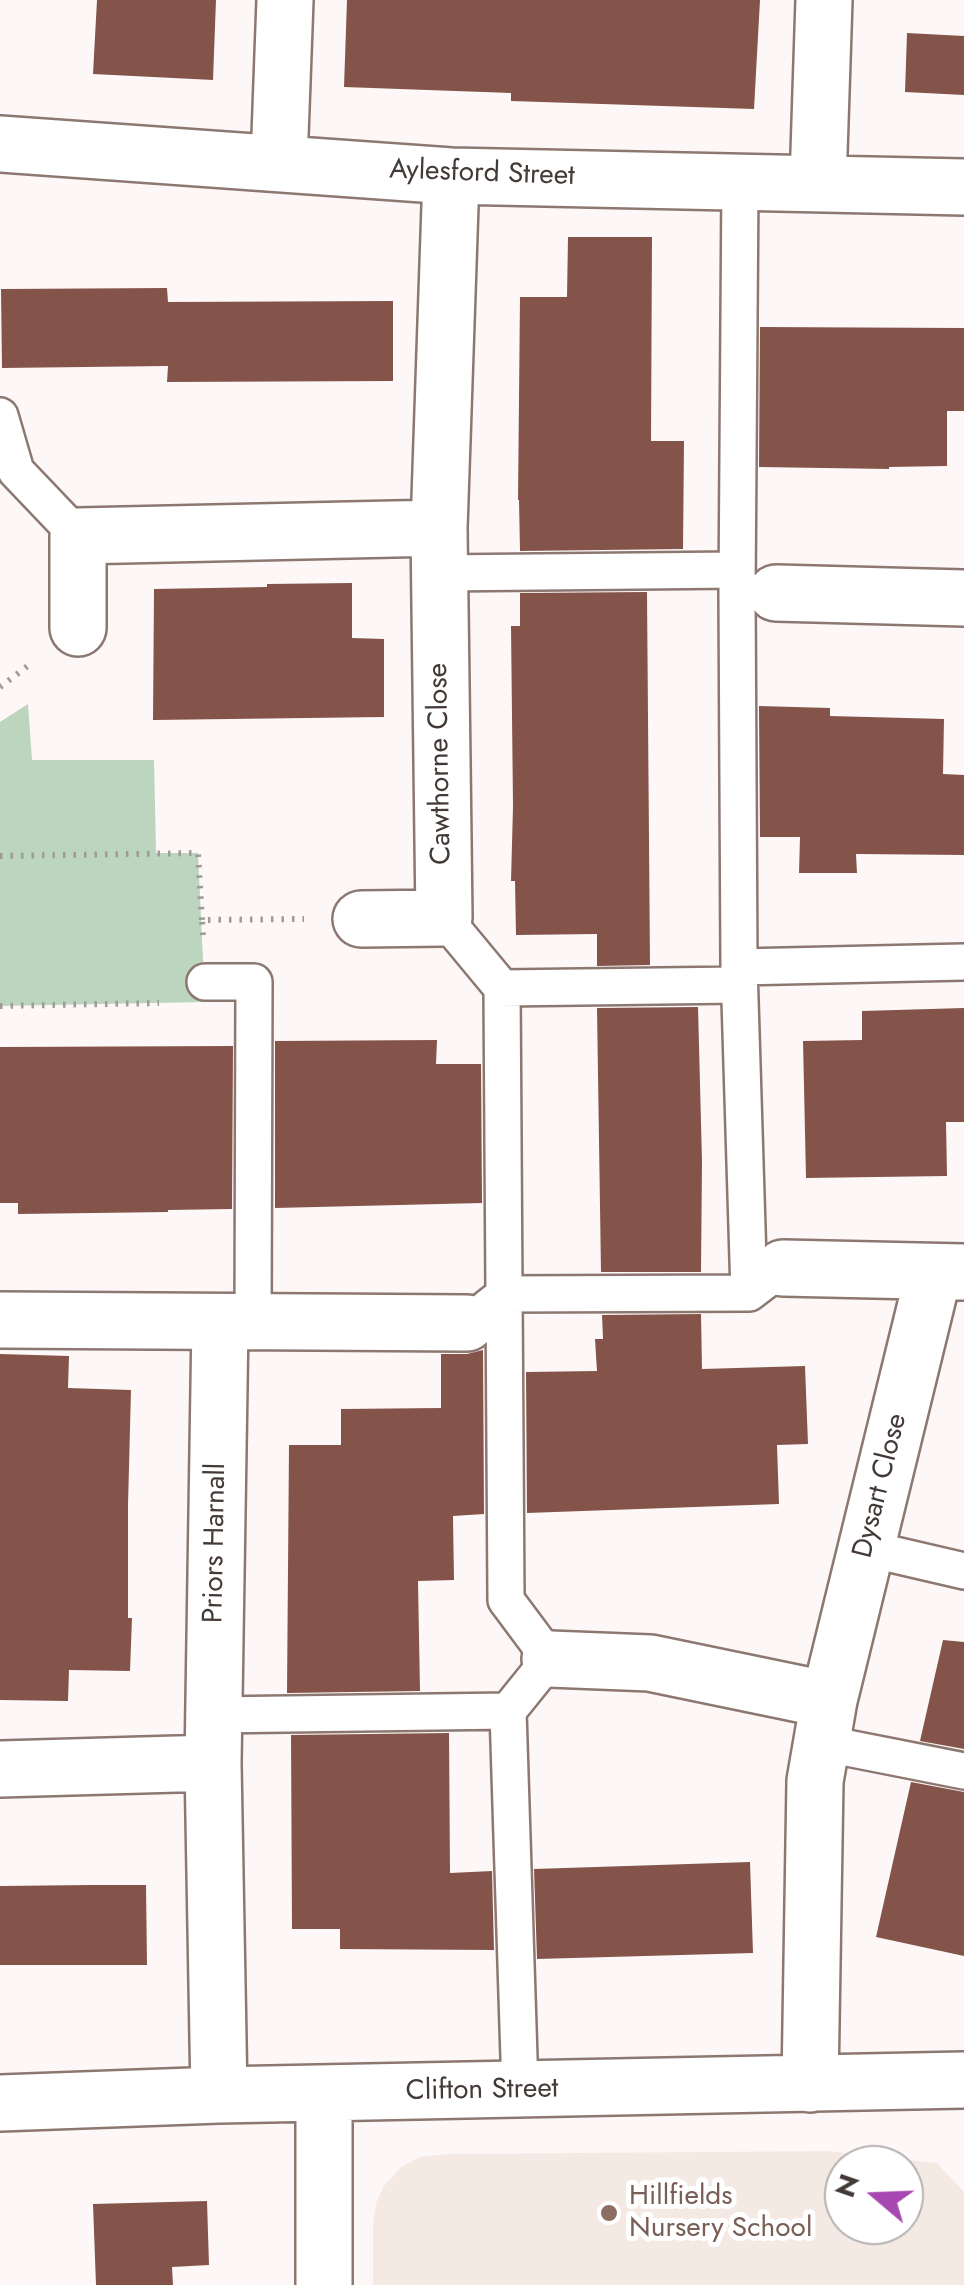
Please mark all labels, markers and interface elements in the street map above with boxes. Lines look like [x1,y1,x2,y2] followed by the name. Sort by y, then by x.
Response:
[389,154,575,194] street label: Aylesford Street
[422,663,460,865] street label: Cawthorne Close
[847,1410,915,1562] street label: Dysart Close
[198,1463,234,1623] street label: Priors Harnall
[405,2073,559,2109] street label: Clifton Street
[824,2145,924,2245] north arrow
[824,2169,870,2203] text: N
[629,2180,812,2246] place label: Hillfields Nursery School
[598,2202,620,2224] marker: Hillfields Nursery School

